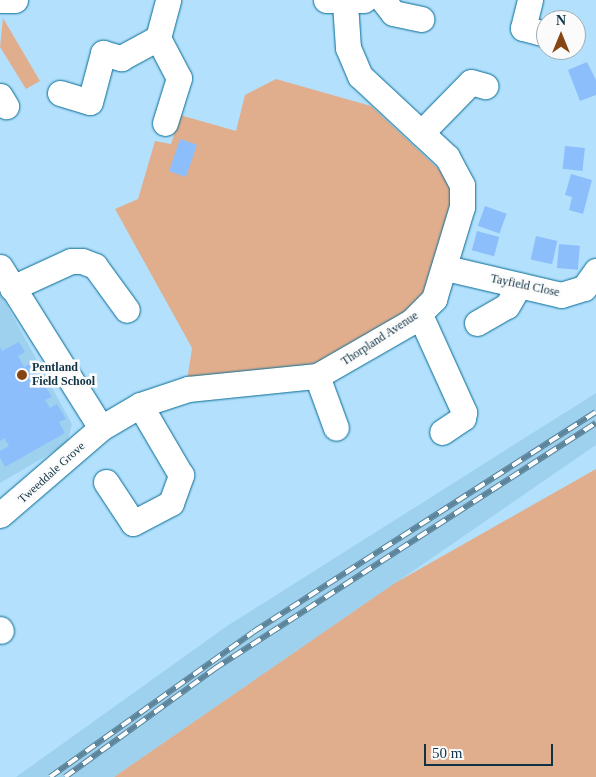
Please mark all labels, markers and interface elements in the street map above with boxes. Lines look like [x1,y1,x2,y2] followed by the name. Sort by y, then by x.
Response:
[536,10,586,60] north arrow
[556,13,566,28] text: N
[489,272,561,300] street label: Tayfield Close
[339,309,421,369] street label: Thorpland Avenue
[32,361,95,389] place label: Pentland Field School
[16,369,28,381] marker: Pentland Field School
[16,439,88,507] street label: Tweeddale Grove
[426,734,555,766] scale bar
[432,745,462,761] text: 50 m

